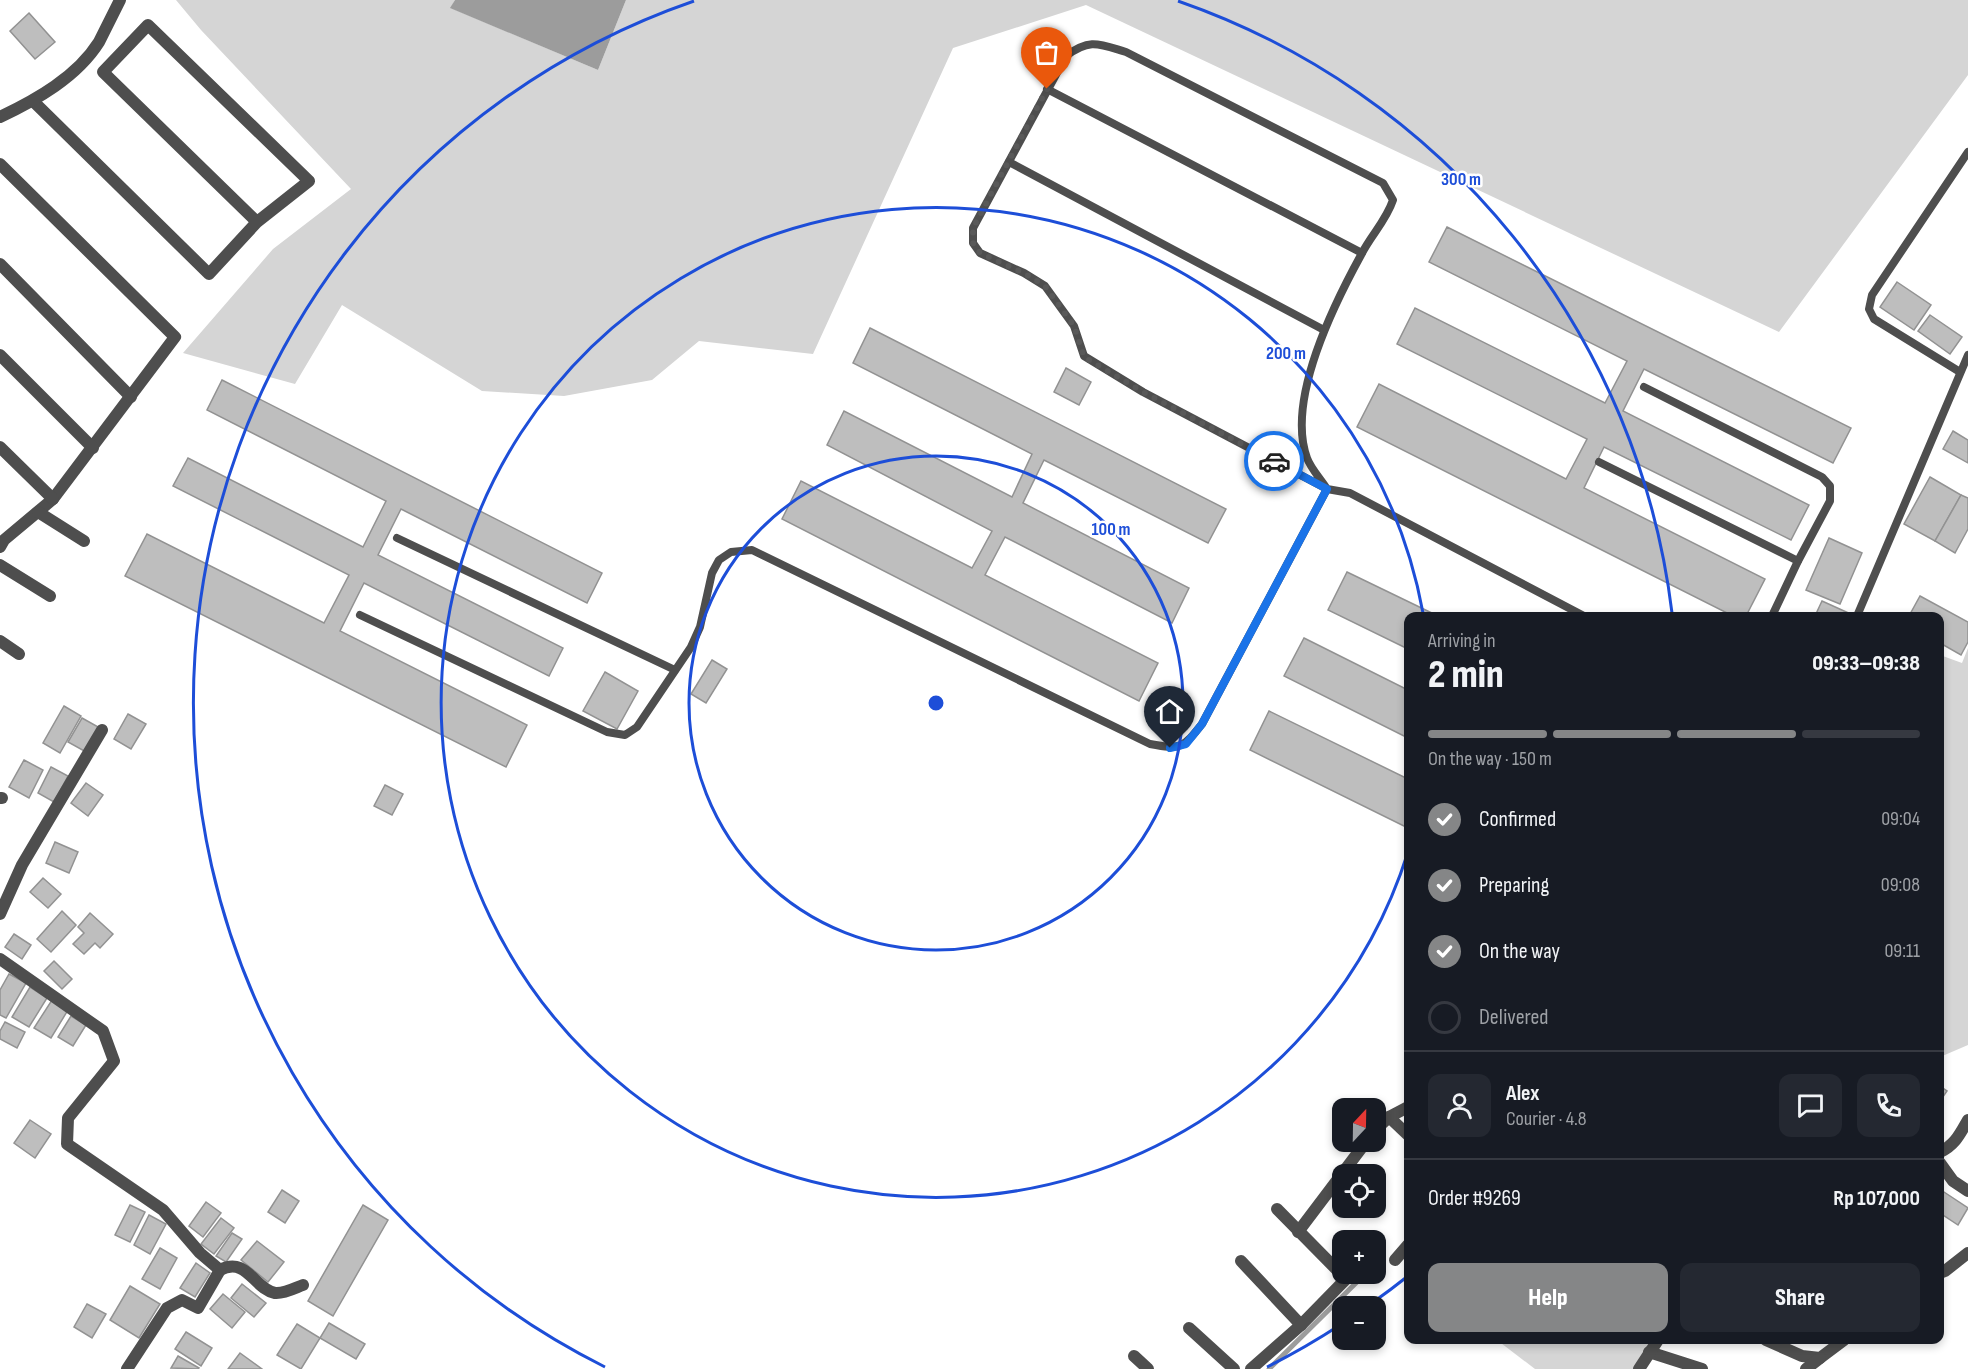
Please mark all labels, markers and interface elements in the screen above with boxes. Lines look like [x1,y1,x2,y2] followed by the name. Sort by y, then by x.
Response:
[1021,27,1072,89] pin
[1030,36,1063,69] icon: bag
[1441,169,1481,190] text: 300 m
[1266,343,1306,364] text: 200 m
[1244,431,1304,491] courier
[1258,445,1291,478] icon: car
[1092,519,1131,540] text: 100 m
[1428,629,1496,653] text: Arriving in
[1812,650,1920,677] text: 09:33–09:38
[1428,652,1504,699] text: 2 min
[1144,686,1195,748] pin
[926,693,946,713] centre of rings
[1153,695,1186,728] icon: home
[1428,747,1552,771] text: On the way · 150 m
[1428,803,1461,836] icon: check
[1479,806,1556,833] text: Confirmed
[1881,807,1920,831] text: 09:04
[1428,869,1461,902] icon: check
[1479,872,1549,899] text: Preparing
[1881,873,1920,897] text: 09:08
[1428,935,1461,968] icon: check
[1479,938,1560,965] text: On the way
[1884,939,1920,963] text: 09:11
[1479,1004,1548,1031] text: Delivered
[1428,1074,1491,1137] button: person
[1779,1074,1842,1137] button: chat
[1857,1074,1920,1137] button: phone
[1506,1080,1539,1107] text: Alex
[1332,1098,1386,1152] north arrow
[1332,1098,1386,1350] map controls
[1506,1107,1587,1131] text: Courier · 4.8
[1332,1164,1386,1218] button: locate
[1428,1185,1521,1212] text: Order #9269
[1833,1185,1920,1212] text: Rp 107,000
[1332,1230,1386,1284] button: +
[1428,1263,1668,1332] button: Help
[1680,1263,1920,1332] button: Share
[1332,1296,1386,1350] button: −

